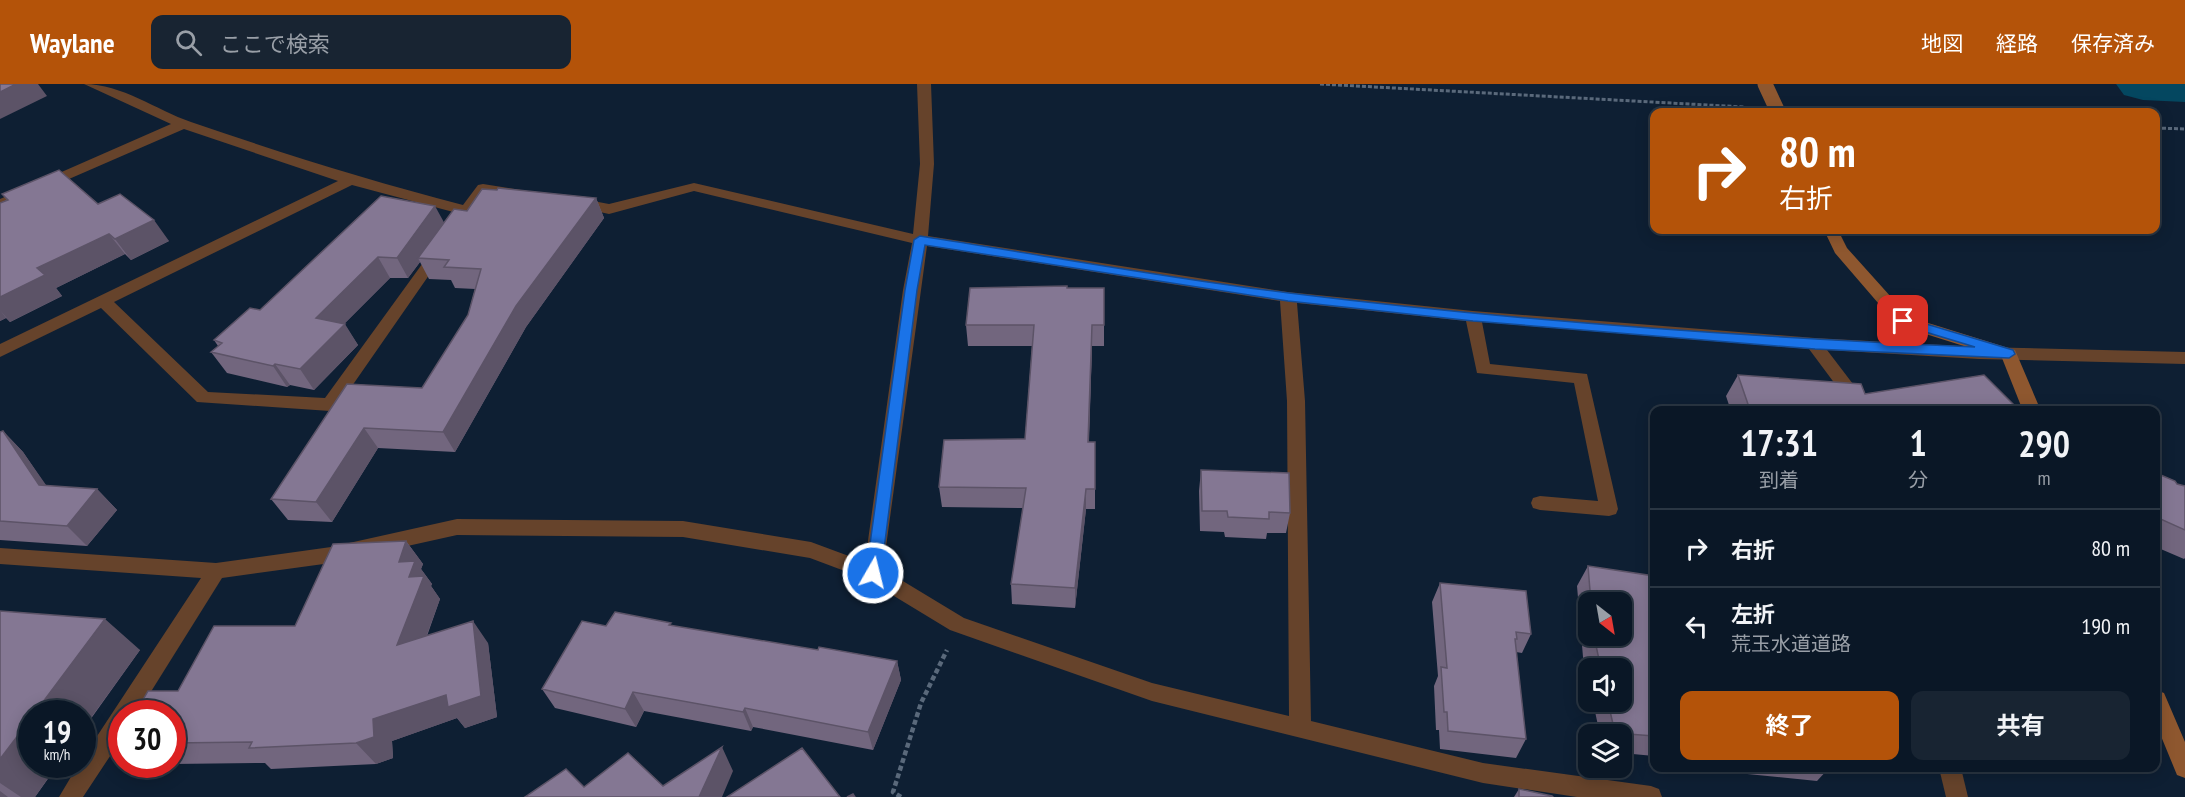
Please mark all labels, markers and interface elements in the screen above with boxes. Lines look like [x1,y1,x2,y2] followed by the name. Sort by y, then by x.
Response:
[151,15,571,69] search box
[30,24,115,61] text: Waylane
[172,26,205,59] icon: search
[220,30,330,58] text: ここで検索
[1921,30,1963,57] text: 地図
[1996,30,2038,57] text: 経路
[2071,30,2155,57] text: 保存済み
[1779,124,1856,179] text: 80 m
[1680,132,1758,210] icon: right
[1779,181,1833,215] text: 右折
[1877,295,1928,346] pin
[1886,304,1919,337] icon: arrive
[1740,419,1818,466] text: 17:31
[1910,419,1927,466] text: 1
[2018,420,2070,467] text: 290
[2038,465,2051,491] text: m
[1759,467,1799,493] text: 到着
[1908,467,1928,493] text: 分
[1680,532,1713,565] icon: right
[2091,534,2130,562] text: 80 m
[1731,536,1775,564] text: 右折
[841,541,905,605] position arrow
[1578,592,1632,646] north arrow
[1578,592,1632,778] map controls
[1731,600,1775,628] text: 左折
[1680,610,1713,643] icon: left
[2081,612,2130,640] text: 190 m
[1731,631,1851,657] text: 荒玉水道道路
[1578,658,1632,712] button: sound
[1680,691,1899,760] button: 終了
[1911,691,2130,760] button: 共有
[108,700,186,778] speed limit sign: 30
[43,712,71,751] text: 19
[1578,724,1632,778] button: layers
[44,745,70,764] text: km/h

